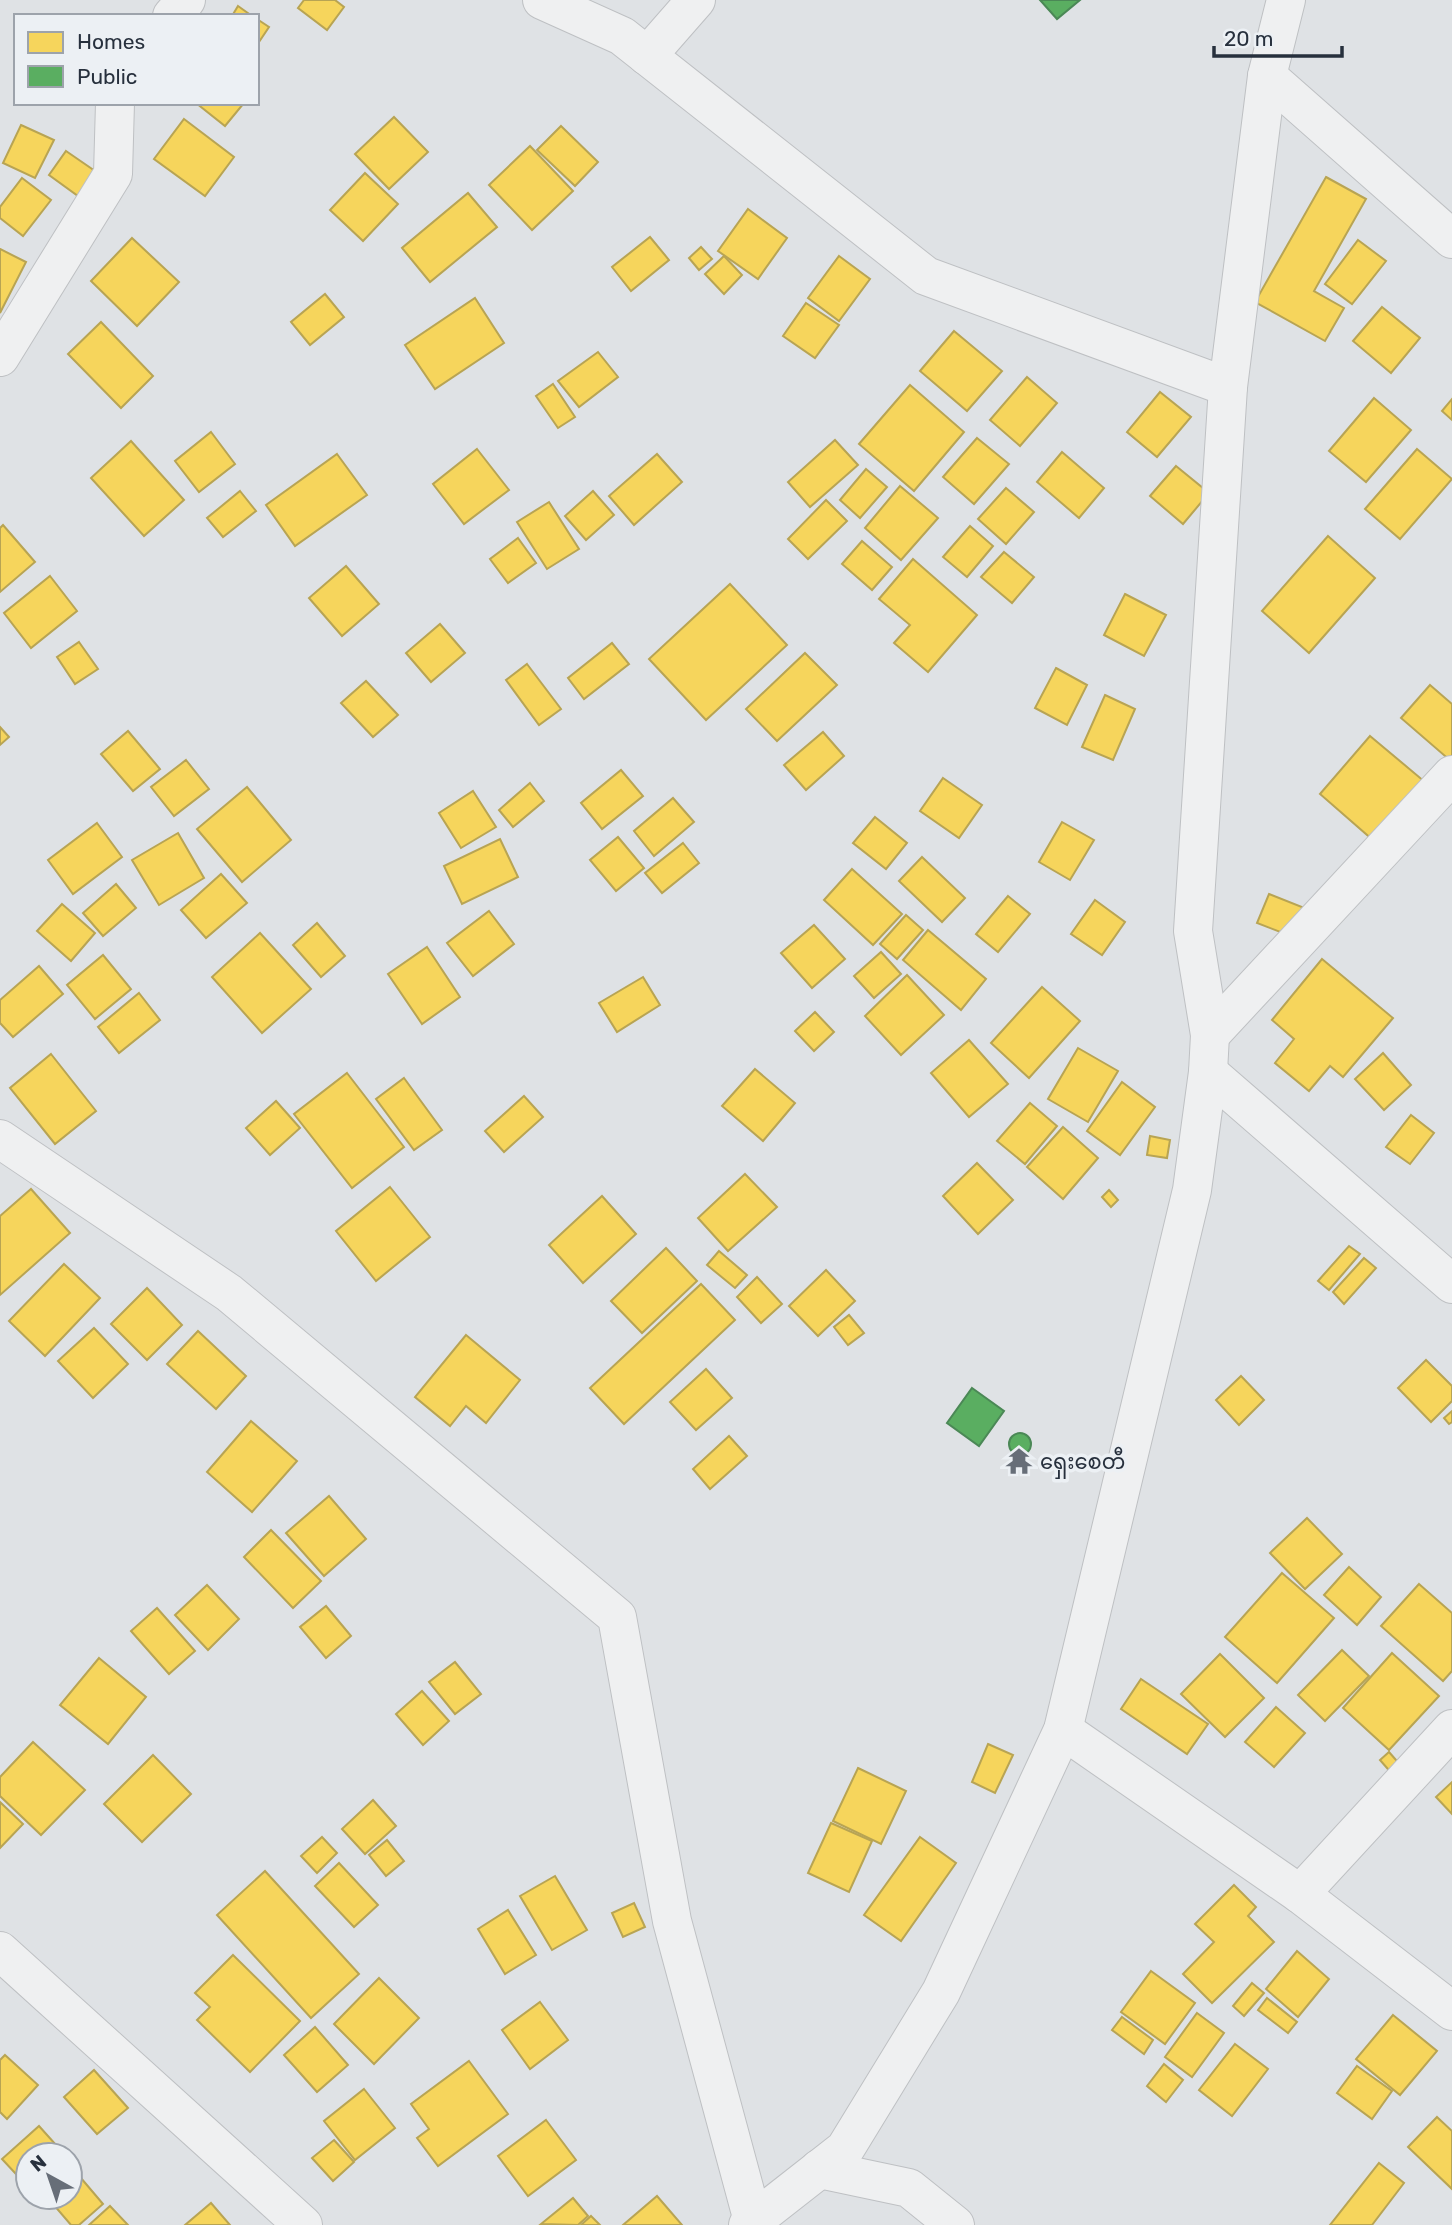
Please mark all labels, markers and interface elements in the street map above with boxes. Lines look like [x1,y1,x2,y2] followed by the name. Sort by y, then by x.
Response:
[14,14,259,105] legend
[1214,14,1342,58] scale bar
[1224,26,1273,51] text: 20 m
[77,29,145,54] text: Homes
[77,64,137,89] text: Public
[1004,1446,1034,1476] temple icon: ရှေးစေတီ
[1040,1446,1125,1479] place label: ရှေးစေတီ
[14,2141,84,2211] north arrow
[26,2150,51,2177] text: N

